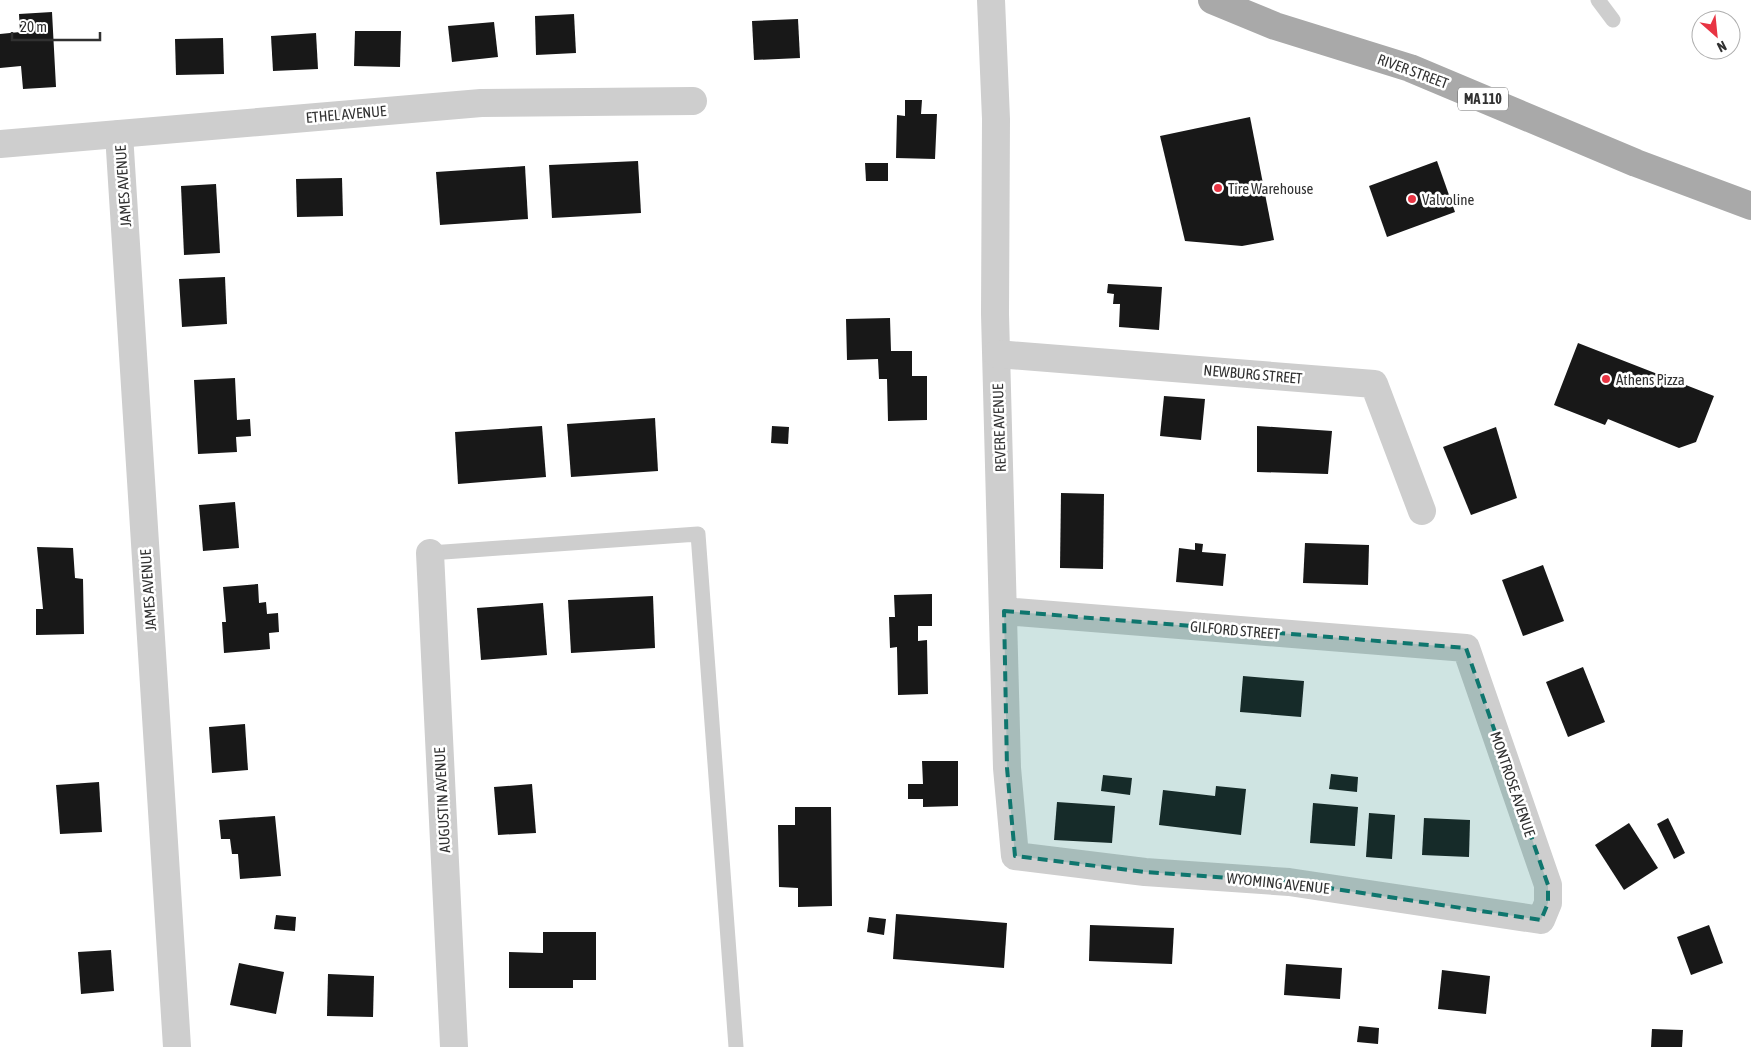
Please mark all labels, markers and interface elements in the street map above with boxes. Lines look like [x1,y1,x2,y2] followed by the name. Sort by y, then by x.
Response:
[12,10,100,42] scale bar
[1691,10,1741,60] north arrow
[20,18,47,35] text: 20 m
[1715,38,1729,56] text: N
[1375,50,1451,92] street label: RIVER STREET
[1458,88,1508,110] road number: MA 110
[305,102,388,126] street label: ETHEL AVENUE
[112,144,134,227] street label: JAMES AVENUE
[1228,180,1314,197] place label: Tire Warehouse
[1212,182,1224,194] marker: Tire Warehouse
[1422,191,1474,208] place label: Valvoline
[1406,193,1418,205] marker: Valvoline
[1203,361,1304,387] street label: NEWBURG STREET
[1616,371,1685,388] place label: Athens Pizza
[1600,373,1612,385] marker: Athens Pizza
[989,383,1009,473] street label: REVERE AVENUE
[137,548,159,631] street label: JAMES AVENUE
[1189,618,1281,642] street label: GILFORD STREET
[1487,729,1539,839] street label: MONTROSE AVENUE
[431,746,453,853] street label: AUGUSTIN AVENUE
[1226,869,1331,897] street label: WYOMING AVENUE

